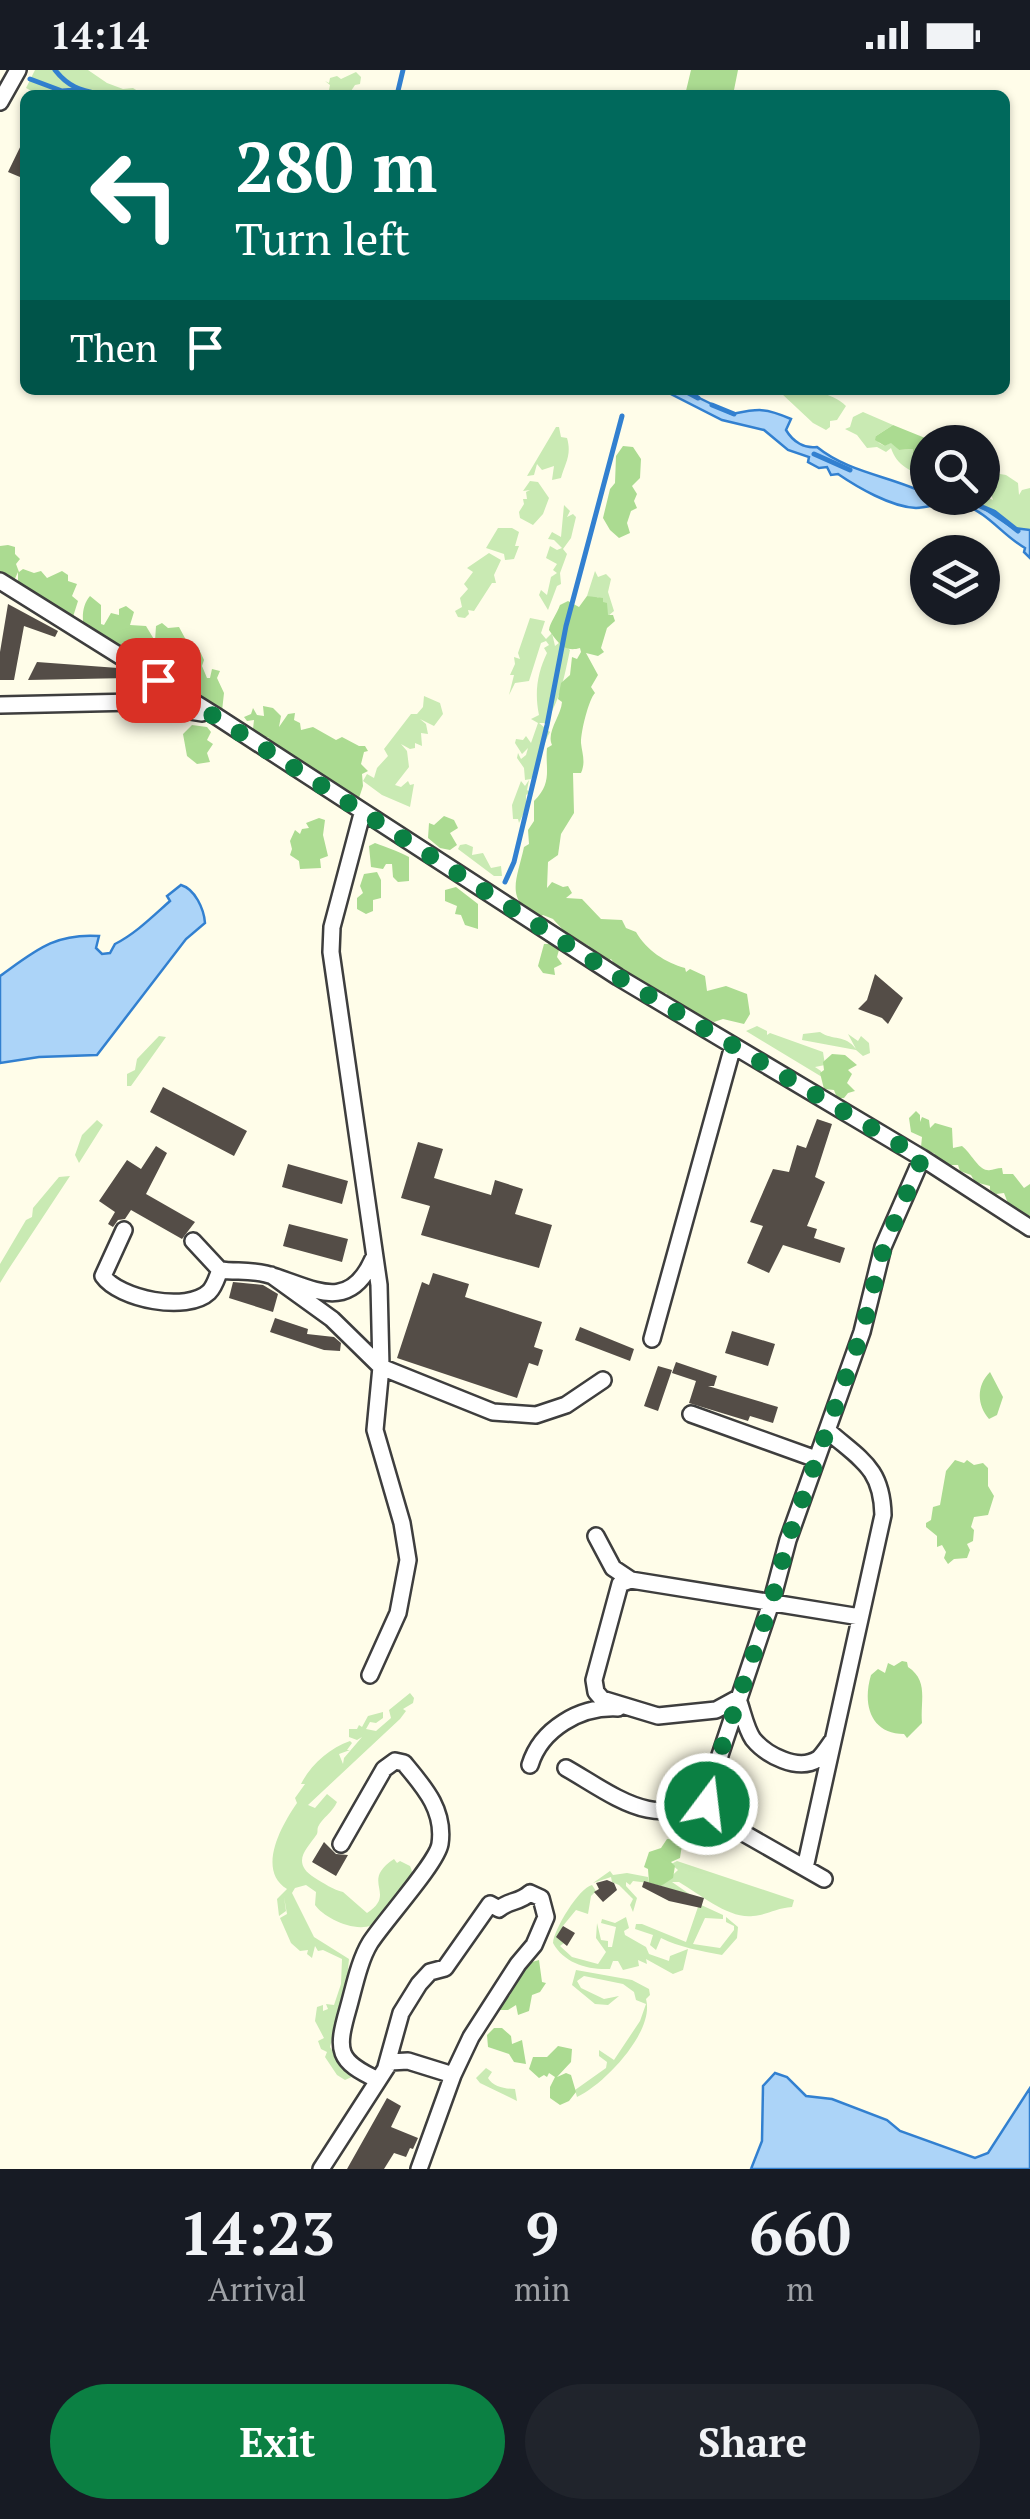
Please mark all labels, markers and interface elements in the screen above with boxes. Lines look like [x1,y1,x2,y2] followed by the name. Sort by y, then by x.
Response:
[50,10,149,60] text: 14:14
[235,119,437,212] text: 280 m
[70,130,200,260] icon: left
[235,208,410,268] text: Turn left
[178,320,233,375] icon: arrive
[70,323,158,373] text: Then
[910,425,1000,625] map controls
[910,425,1000,515] button: search
[910,535,1000,625] button: layers
[116,638,201,723] pin
[131,653,186,708] icon: arrive
[655,1752,759,1856] position arrow
[179,2193,335,2272] text: 14:23
[525,2193,559,2272] text: 9
[749,2193,851,2272] text: 660
[208,2268,306,2310] text: Arrival
[514,2268,570,2310] text: min
[786,2268,814,2310] text: m
[50,2384,505,2499] button: Exit
[525,2384,980,2499] button: Share

